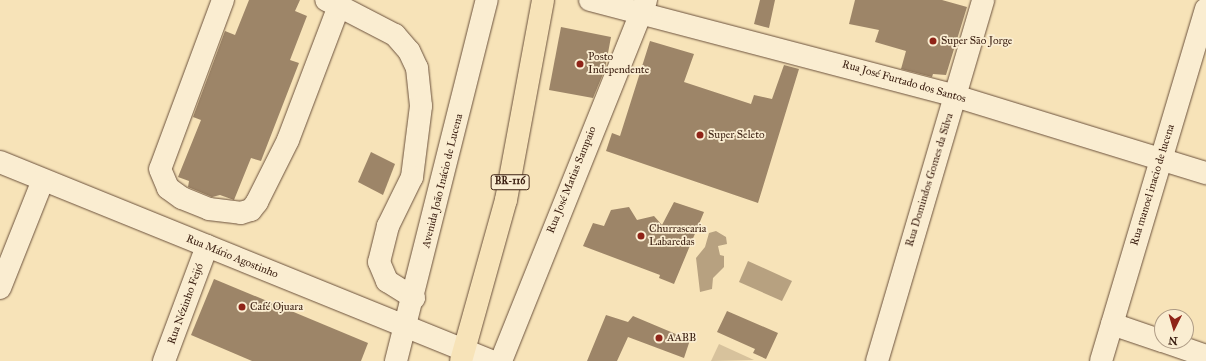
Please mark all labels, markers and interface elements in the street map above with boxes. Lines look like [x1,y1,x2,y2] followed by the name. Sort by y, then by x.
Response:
[941,34,1012,48] place label: Super São Jorge
[928,36,938,46] marker: Super São Jorge
[588,51,649,77] place label: Posto Independente
[840,58,968,106] street label: Rua José Furtado dos Santos
[575,59,585,69] marker: Posto Independente
[903,112,957,248] street label: Rua Domindos Gomes da Silva
[420,113,466,249] street label: Avenida João Inácio de Lucena
[1128,123,1178,247] street label: Rua manoel inacio de lucena
[544,125,600,235] street label: Rua José Matias Sampaio
[708,128,765,142] place label: Super Seleto
[695,130,705,140] marker: Super Seleto
[490,174,530,190] road number: BR-116
[649,223,706,249] place label: Churrascaria Labaredas
[636,231,646,241] marker: Churrascaria Labaredas
[184,232,280,282] street label: Rua Mário Agostinho
[165,262,207,346] street label: Rua Nézinho Feijó
[250,300,303,314] place label: Café Ojuara
[237,302,247,312] marker: Café Ojuara
[1154,309,1194,349] north arrow
[667,331,696,345] place label: AABB
[654,333,664,343] marker: AABB
[1168,334,1178,347] text: N

